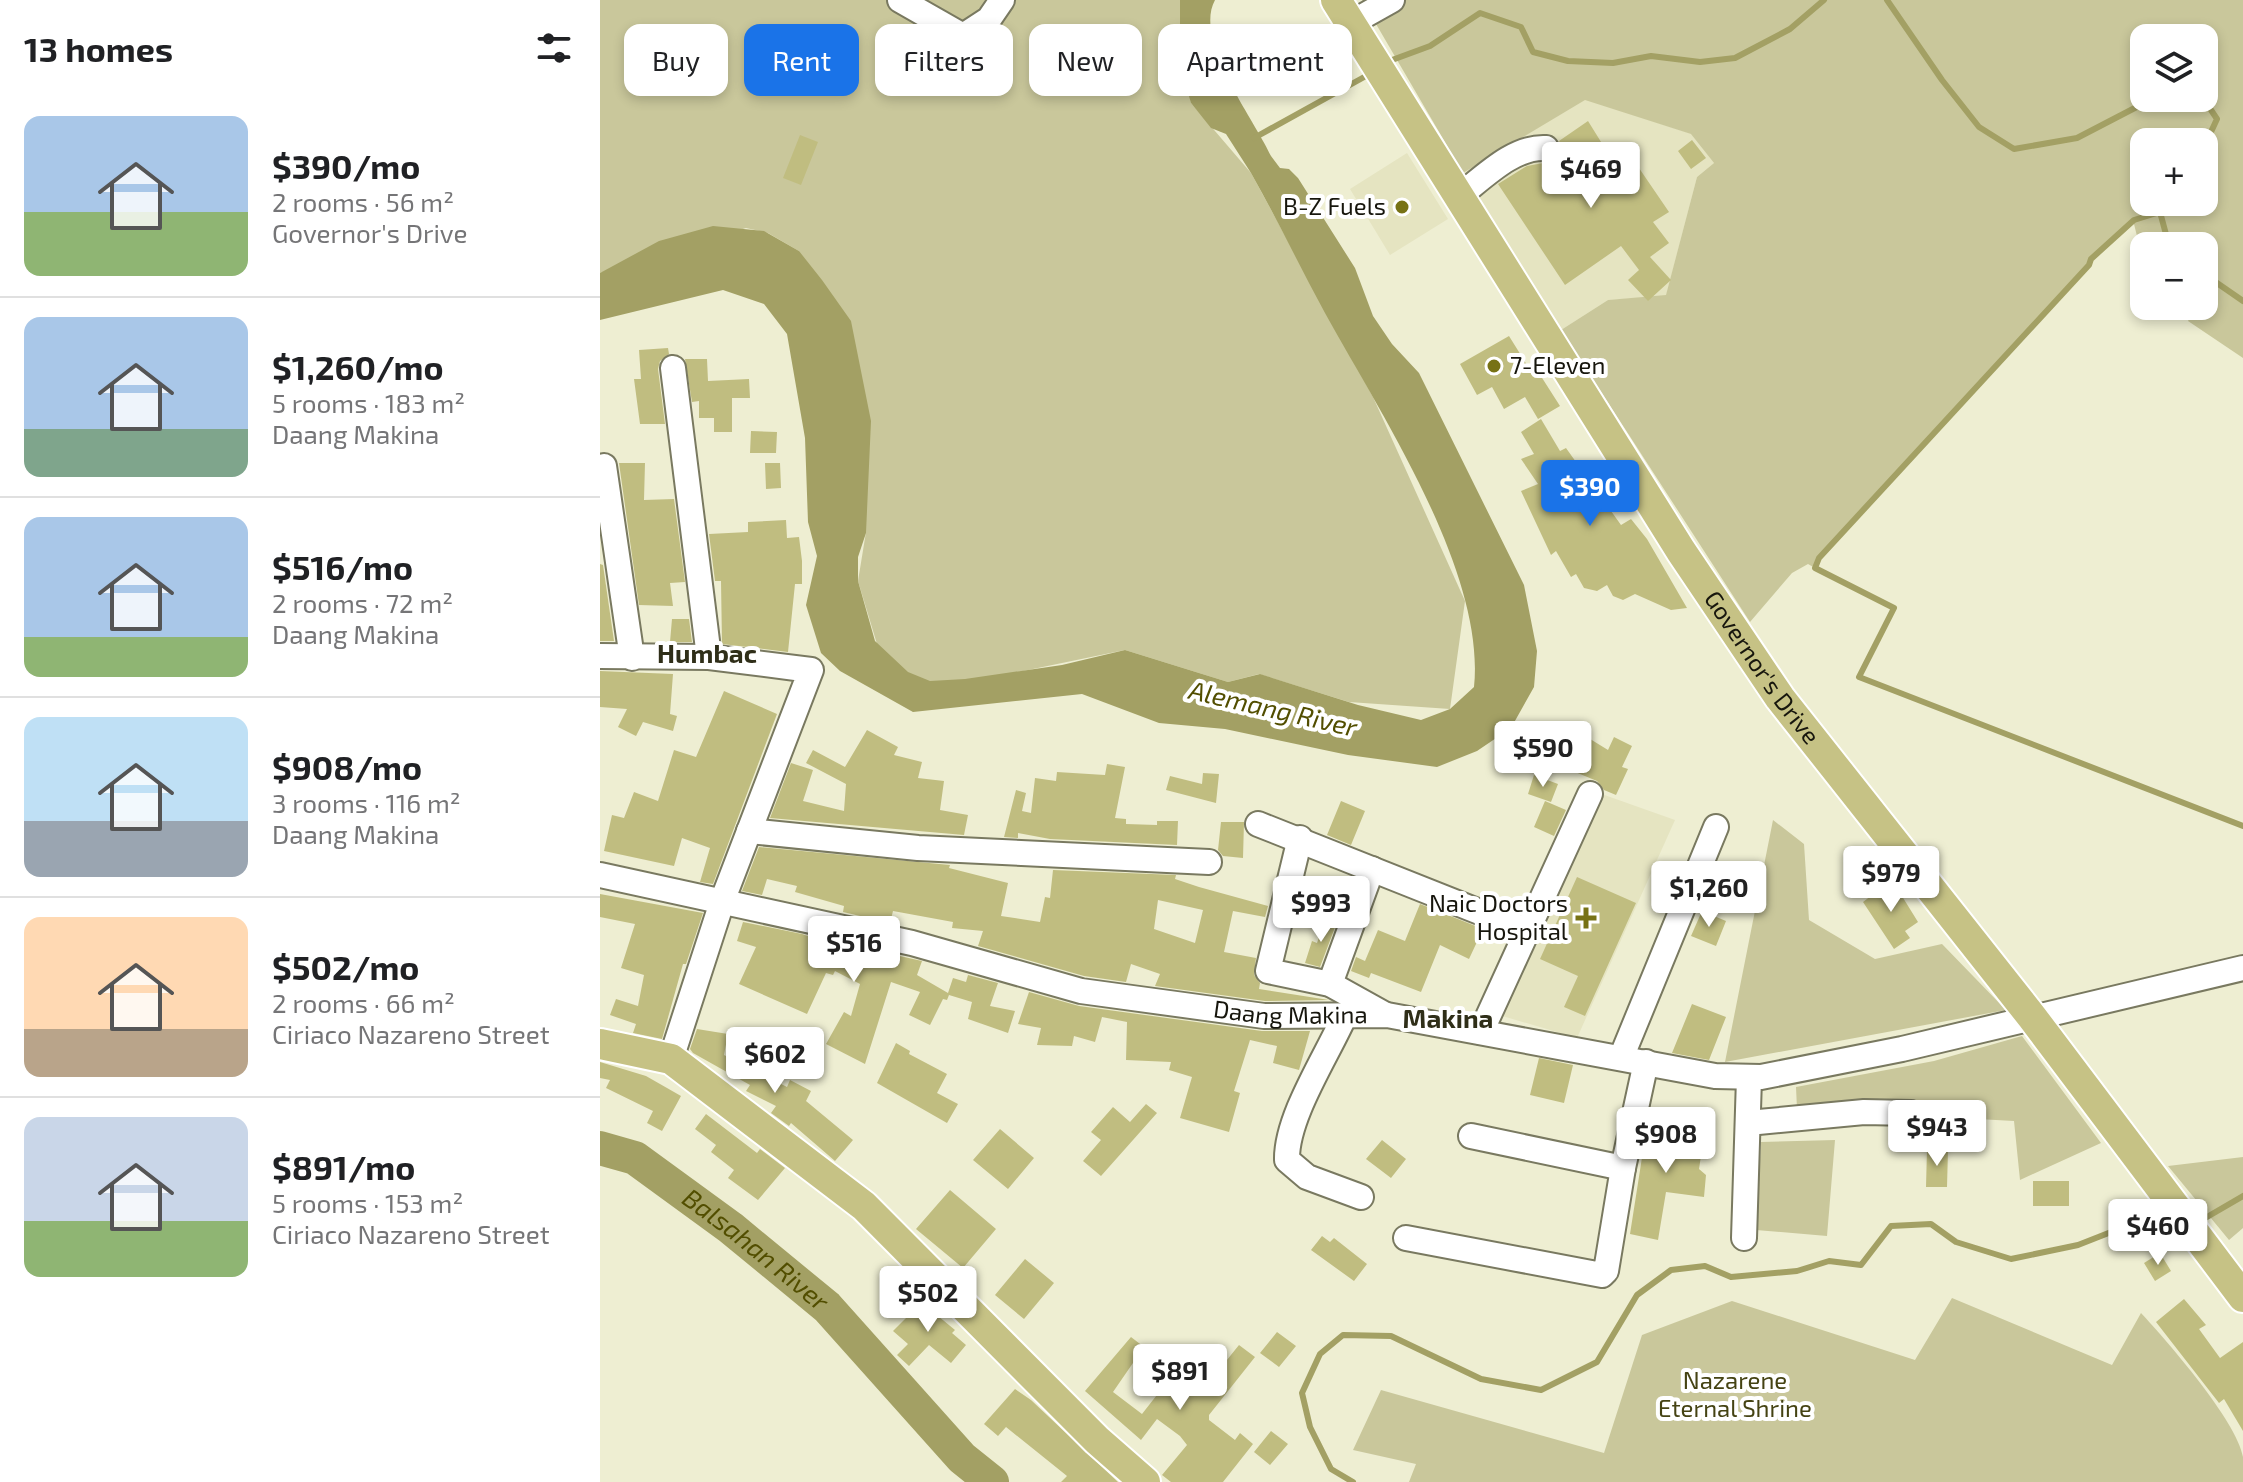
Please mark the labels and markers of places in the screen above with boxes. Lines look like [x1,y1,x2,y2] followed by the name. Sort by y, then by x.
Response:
[1544,142,1638,210] pin: $469
[1283,191,1386,220] place label: B-Z Fuels
[1393,198,1411,216] marker: B-Z Fuels
[1510,350,1605,379] place label: 7-Eleven
[1485,357,1503,375] marker: 7-Eleven
[1543,460,1637,528] pin: $390
[1496,721,1590,789] pin: $590
[1844,846,1938,914] pin: $979
[1644,861,1774,929] pin: $1,260
[1274,876,1368,944] pin: $993
[1429,888,1568,945] place label: Naic Doctors Hospital
[1575,907,1597,929] marker: Naic Doctors Hospital
[807,916,901,984] pin: $516
[728,1027,822,1095] pin: $602
[1890,1100,1984,1168] pin: $943
[1619,1107,1713,1175] pin: $908
[2111,1199,2205,1267] pin: $460
[881,1266,975,1334] pin: $502
[1133,1344,1227,1412] pin: $891

